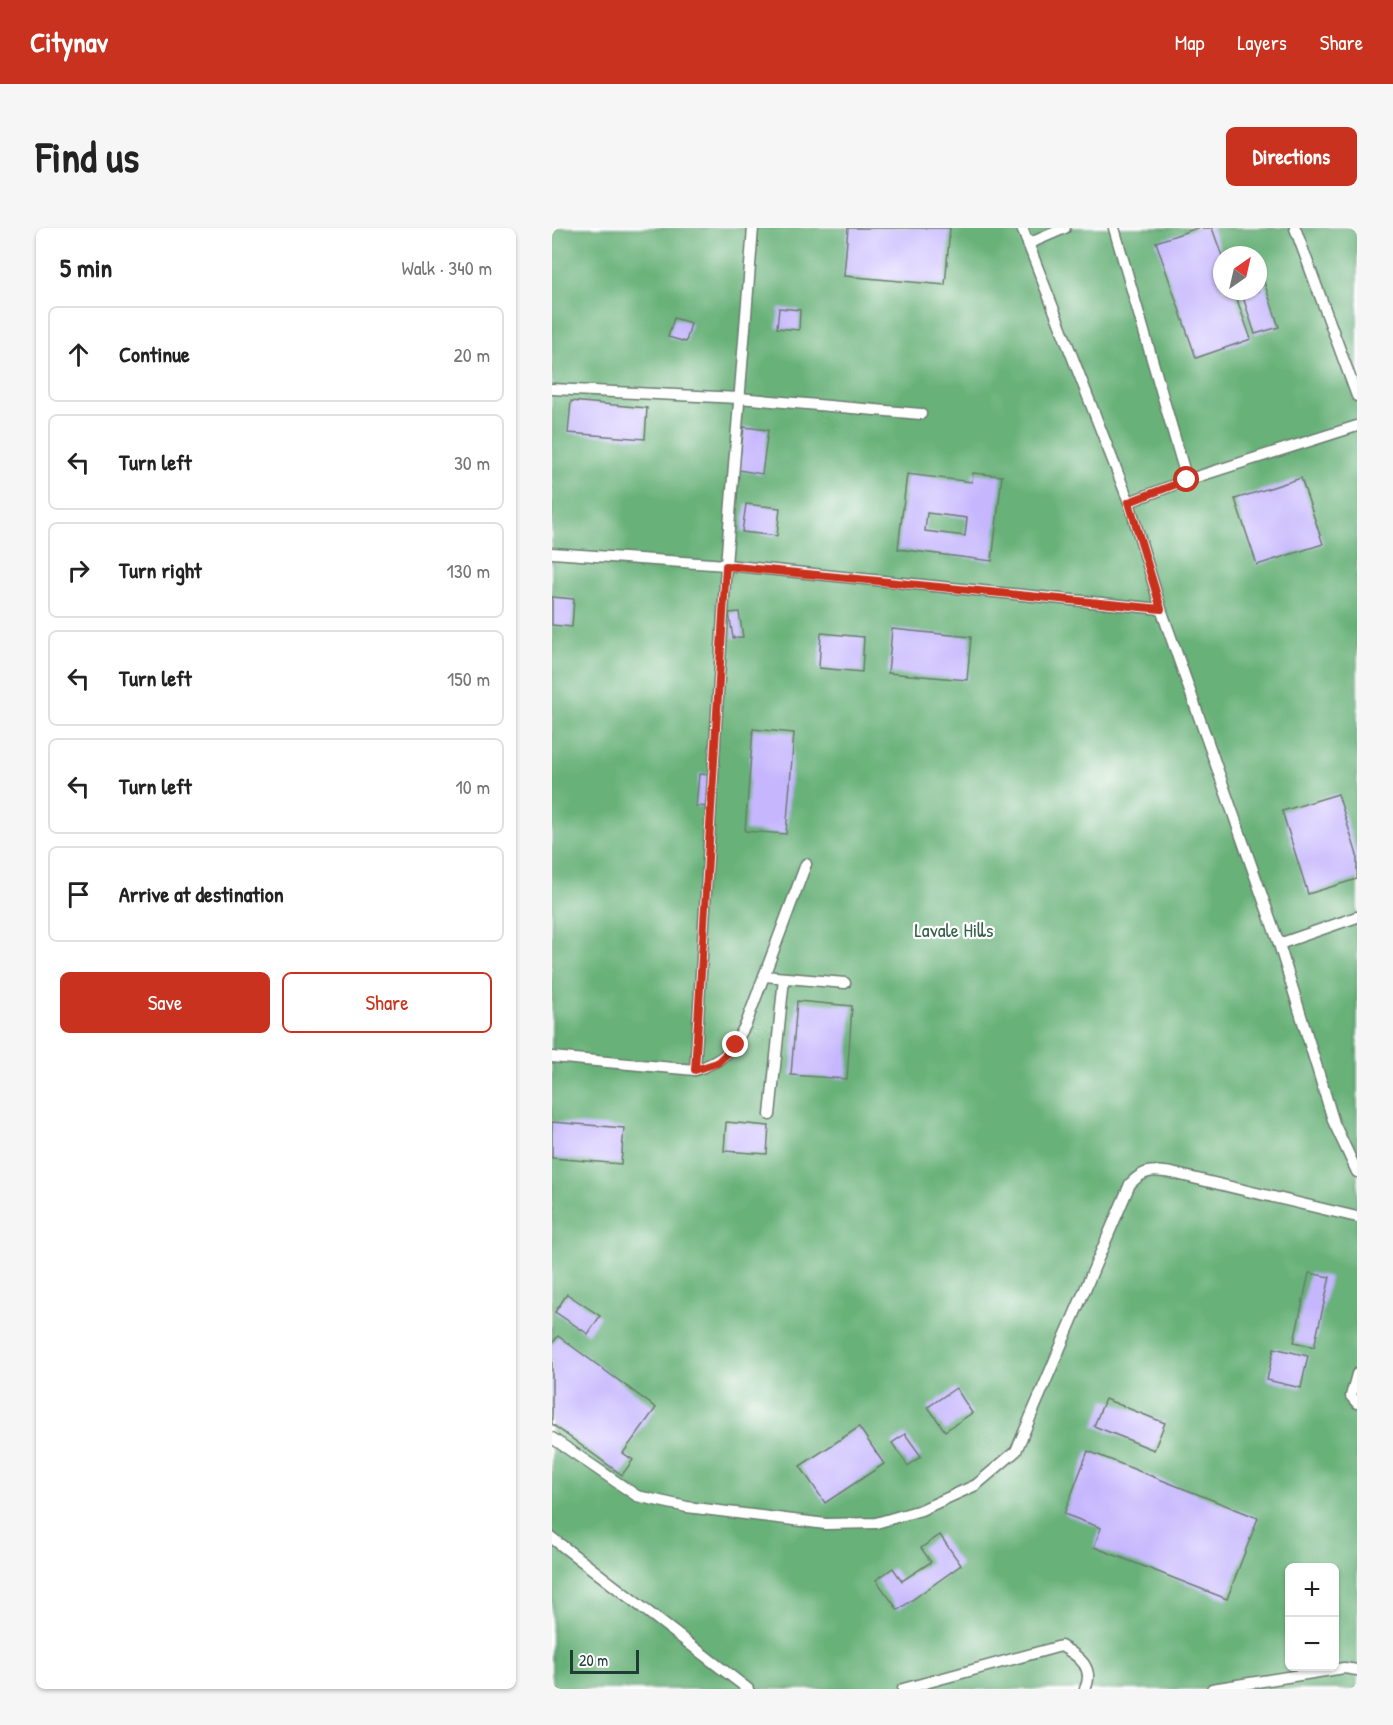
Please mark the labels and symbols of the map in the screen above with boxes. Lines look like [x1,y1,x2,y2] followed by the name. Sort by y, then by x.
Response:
[1213,246,1267,300] north arrow
[1173,466,1199,492] route start
[914,916,994,943] park label: Lavale Hills
[722,1031,748,1057] route end
[570,1647,639,1674] scale bar

